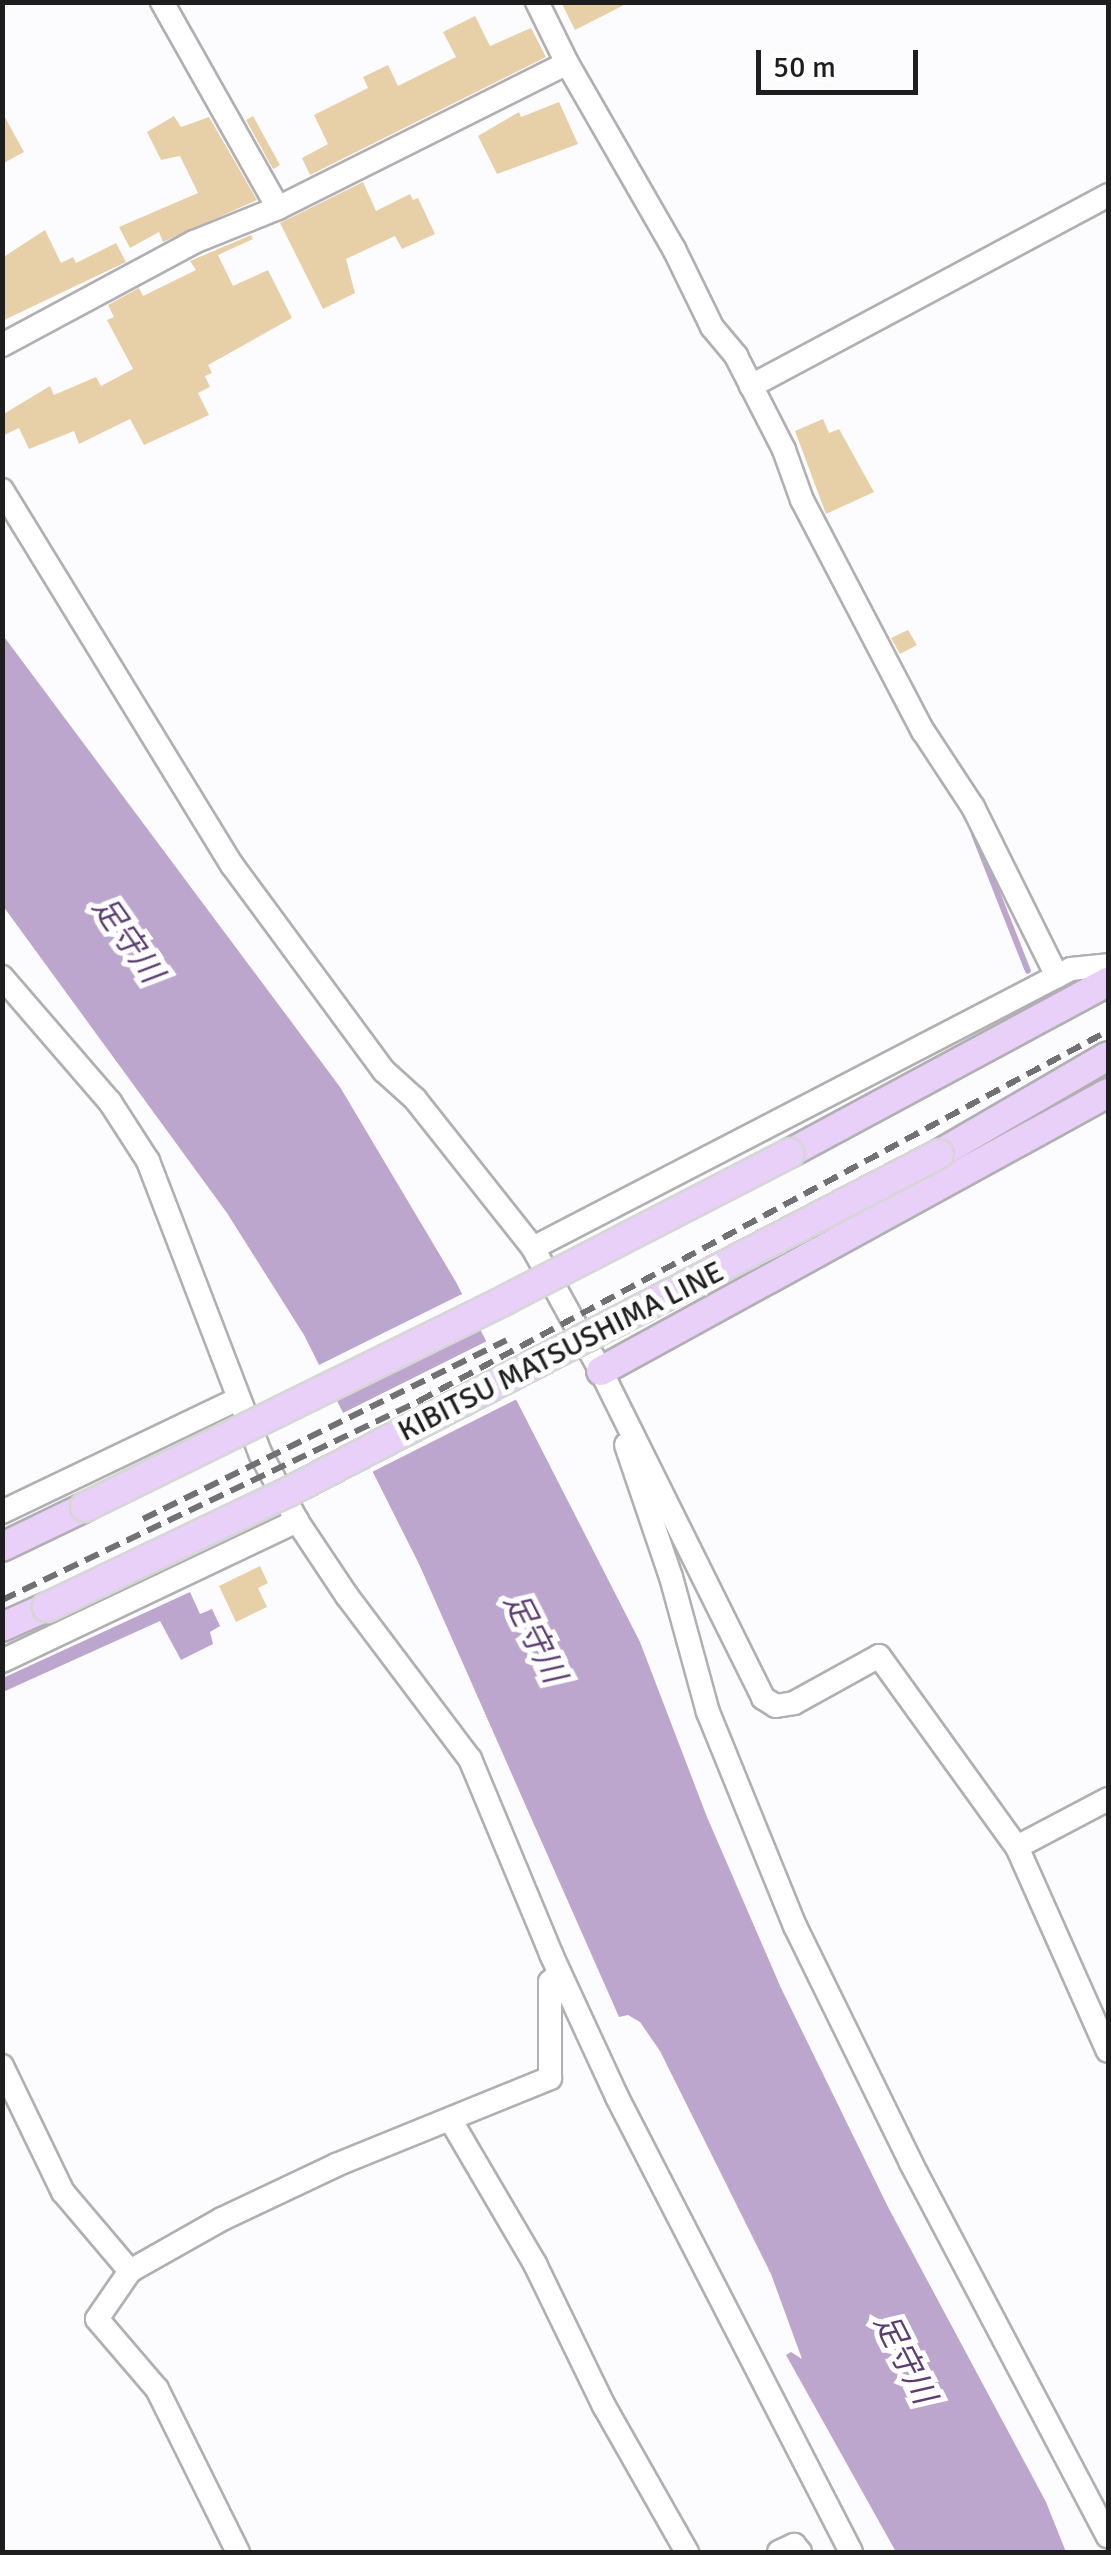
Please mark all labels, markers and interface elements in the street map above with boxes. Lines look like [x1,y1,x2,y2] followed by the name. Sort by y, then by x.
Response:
[761,30,924,92] scale bar
[773,49,836,86] text: 50 m
[84,890,170,990] water label: 足守川
[392,1254,730,1450] street label: KIBITSU MATSUSHIMA LINE
[495,1587,573,1689] water label: 足守川
[865,2308,943,2410] water label: 足守川

